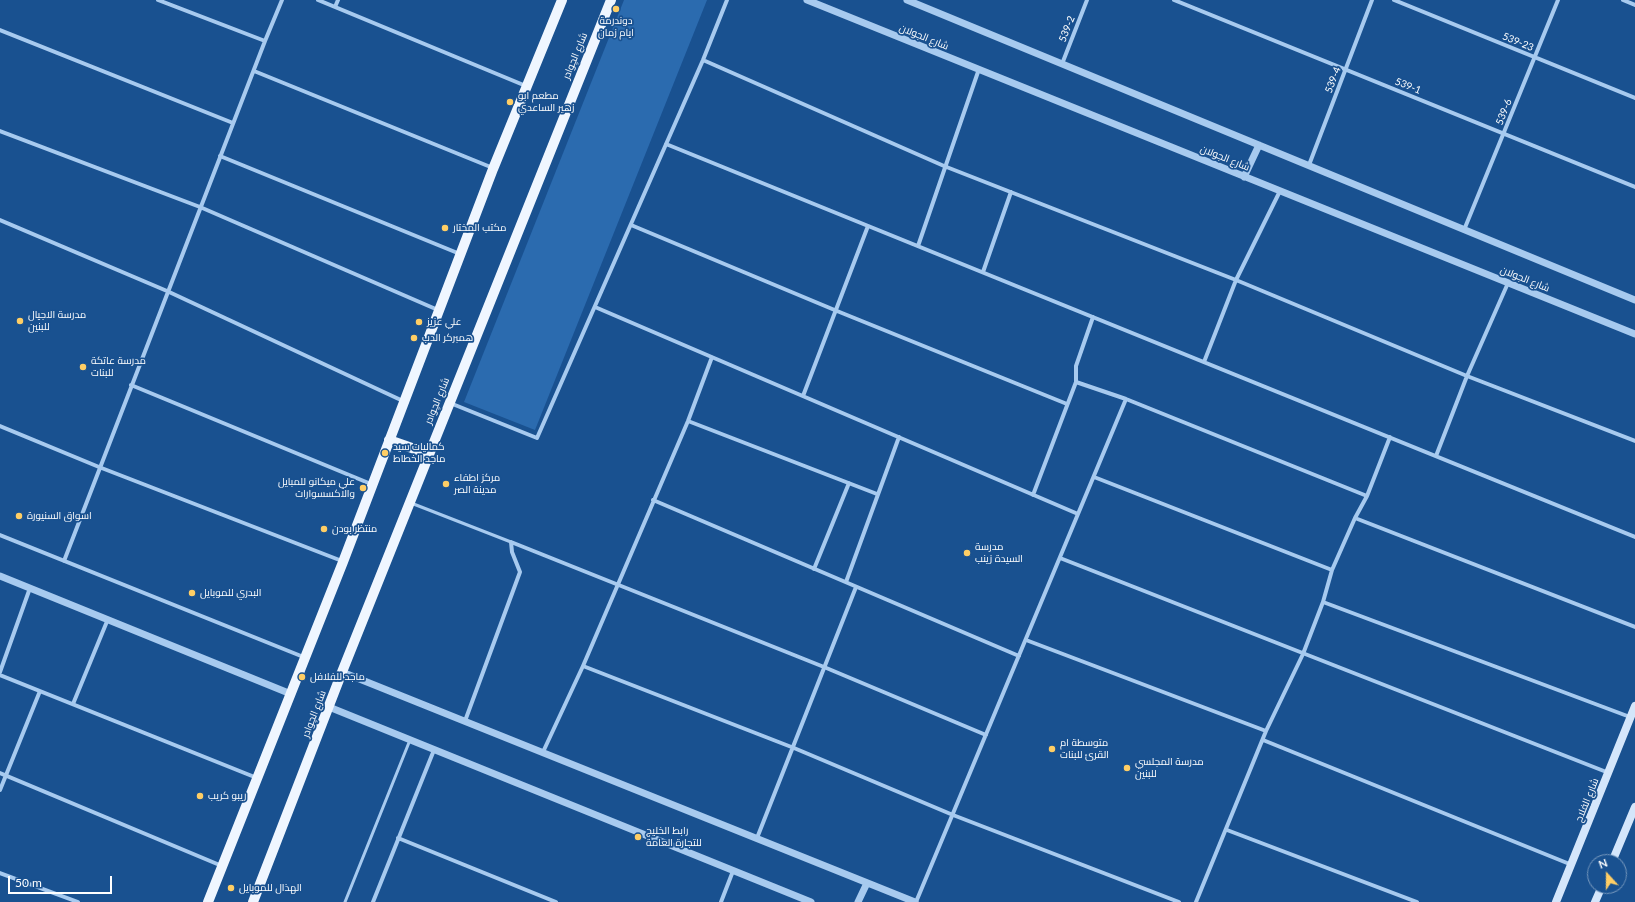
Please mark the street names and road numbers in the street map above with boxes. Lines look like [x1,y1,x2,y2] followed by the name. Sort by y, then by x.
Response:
[1056,14,1078,44] street label: 539-2
[898,22,950,52] street label: شارع الجولان
[1501,30,1535,54] street label: 539-23
[560,31,590,81] street label: شارع الچوادر
[1323,65,1343,95] street label: 539-4
[1393,75,1423,97] street label: 539-1
[1493,97,1515,127] street label: 539-6
[1199,143,1251,173] street label: شارع الجولان
[1499,264,1551,294] street label: شارع الجولان
[422,376,452,426] street label: شارع الچوادر
[300,689,328,739] street label: شارع الچوادر
[1573,776,1601,824] street label: شارع الفلاح

